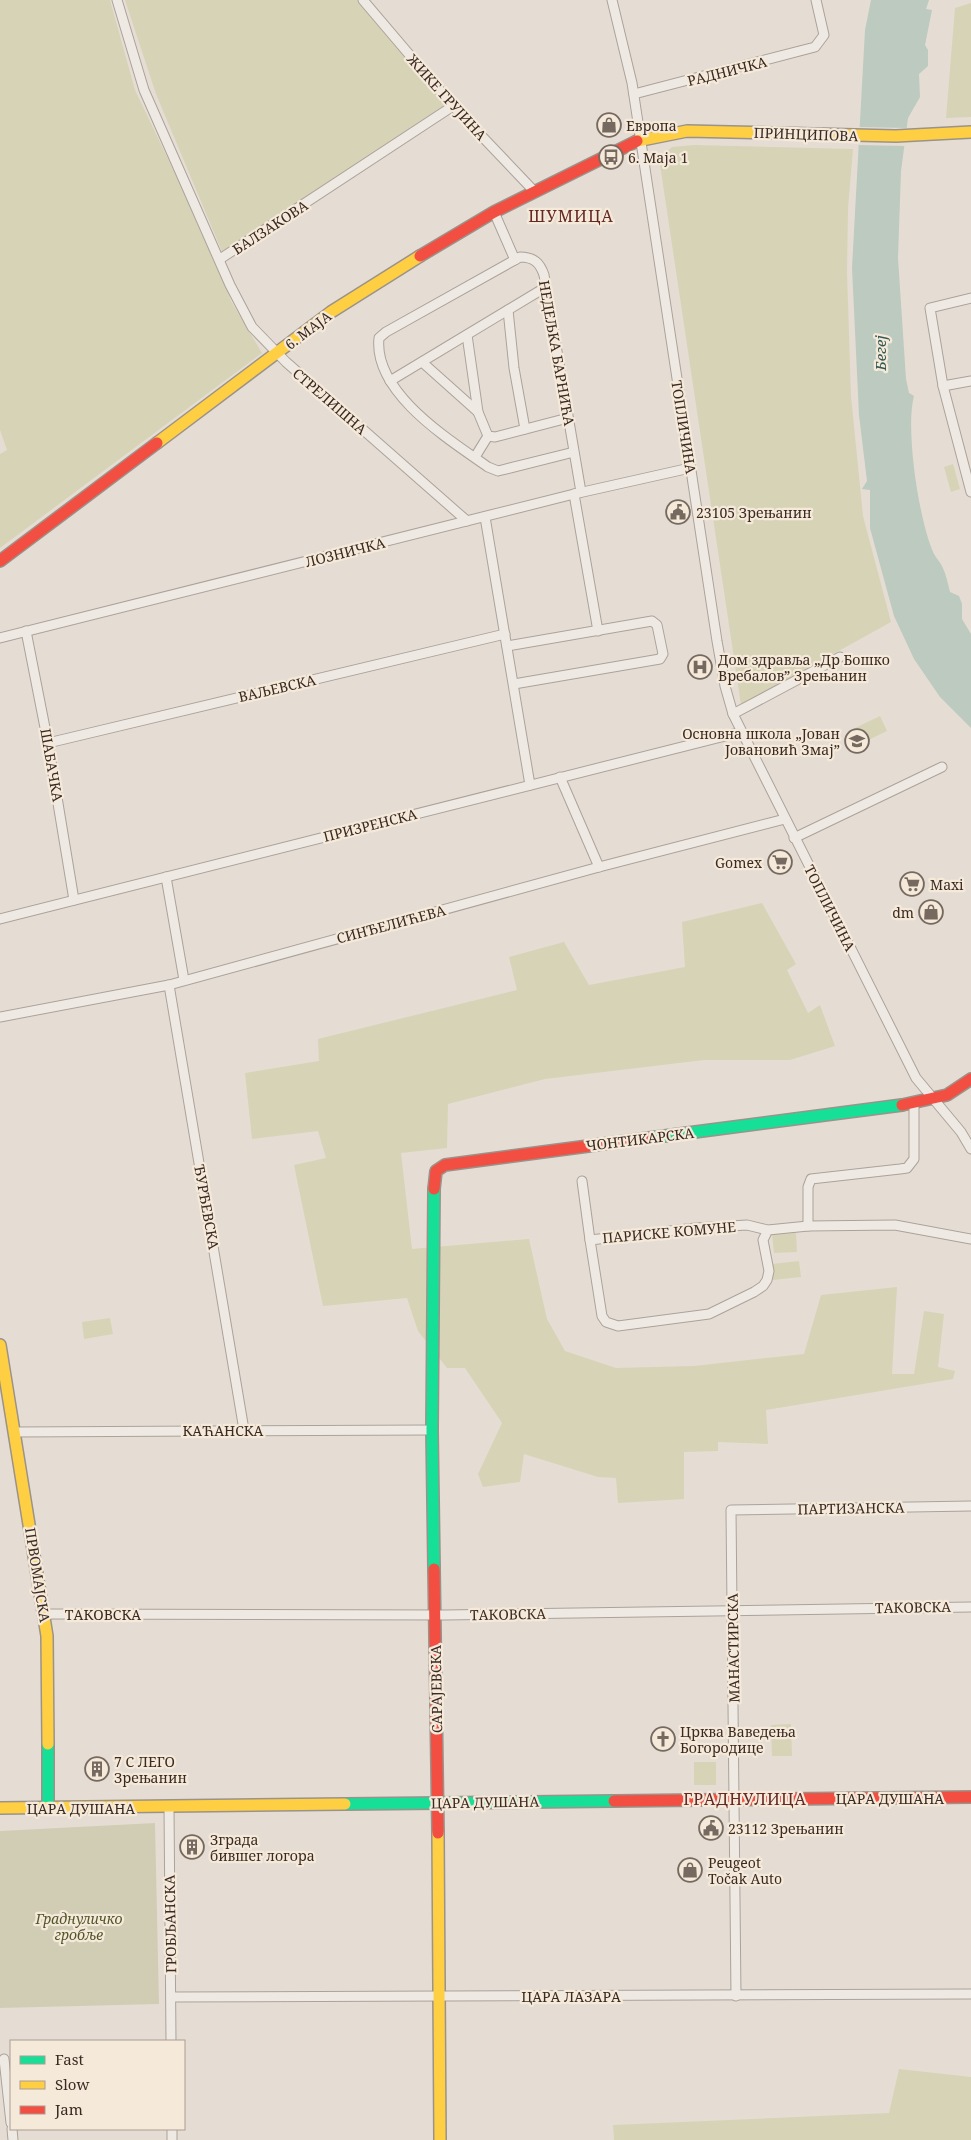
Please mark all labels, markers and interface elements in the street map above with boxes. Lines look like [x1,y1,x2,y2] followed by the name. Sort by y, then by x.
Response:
[402,49,491,144] street label: ЖИКЕ ГРУЈИНА
[685,52,769,90] street label: РАДНИЧКА
[596,112,622,138] shop icon: Европа
[626,116,677,135] place label: Европа
[753,123,859,145] street label: ПРИНЦИПОВА
[598,144,624,170] bus stop icon: 6. Маја 1
[628,148,688,167] place label: 6. Маја 1
[229,195,312,258] street label: БАЛЗАКОВА
[528,205,614,227] district label: ШУМИЦА
[535,279,579,427] street label: НЕДЕЉКА БАРНИЋА
[281,306,335,354] street label: 6. МАЈА
[870,335,890,372] water label: Бегеј
[289,364,371,439] street label: СТРЕЛИШНА
[667,379,701,475] street label: ТОПЛИЧИНА
[665,499,691,525] public building icon: 23105 Зрењанин
[696,503,812,522] place label: 23105 Зрењанин
[303,533,387,571] street label: ЛОЗНИЧКА
[718,650,890,685] place label: Дом здравља „Др Бошко Вребалов” Зрењанин
[687,654,713,680] hospital icon: Дом здравља „Др Бошко Вребалов” Зрењанин
[236,670,318,706] street label: ВАЉЕВСКА
[682,724,840,759] place label: Основна школа „Јован Јовановић Змај”
[36,727,68,803] street label: ШАБАЧКА
[844,728,870,754] school or university icon: Основна школа „Јован Јовановић Змај”
[321,804,419,846] street label: ПРИЗРЕНСКА
[767,849,793,875] supermarket icon: Gomex
[715,853,763,872] place label: Gomex
[800,862,860,955] street label: ТОПЛИЧИНА
[899,871,925,897] supermarket icon: Maxi
[930,875,964,894] place label: Maxi
[918,899,944,925] shop icon: dm
[334,900,448,948] street label: СИНЂЕЛИЋЕВА
[892,903,914,922] place label: dm
[585,1123,695,1155] street label: ЧОНТИКАРСКА
[190,1163,224,1251] street label: ЂУРЂЕВСКА
[601,1217,737,1247] street label: ПАРИСКЕ КОМУНЕ
[183,1421,264,1440] street label: КАЋАНСКА
[797,1498,905,1518] street label: ПАРТИЗАНСКА
[21,1526,55,1624] street label: ПРВОМАЈСКА
[723,1593,743,1703] street label: МАНАСТИРСКА
[875,1597,951,1617] street label: ТАКОВСКА
[470,1604,546,1624] street label: ТАКОВСКА
[65,1605,141,1624] street label: ТАКОВСКА
[426,1645,446,1733] street label: САРАЈЕВСКА
[680,1722,796,1757] place label: Црква Ваведења Богородице
[650,1726,676,1752] church icon: Црква Ваведења Богородице
[114,1752,187,1787] place label: 7 С ЛЕГО Зрењанин
[84,1756,110,1782] building icon: 7 С ЛЕГО Зрењанин
[683,1788,807,1810] district label: ГРАДНУЛИЦА
[836,1789,944,1808] street label: ЦАРА ДУШАНА
[431,1792,539,1812] street label: ЦАРА ДУШАНА
[27,1799,135,1818] street label: ЦАРА ДУШАНА
[698,1815,724,1841] public building icon: 23112 Зрењанин
[728,1819,844,1838] place label: 23112 Зрењанин
[210,1830,315,1865] place label: Зграда бившег логора
[179,1834,205,1860] building icon: Зграда бившег логора
[708,1853,782,1888] place label: Peugeot Točak Auto
[677,1857,703,1883] shop icon: Peugeot Točak Auto
[160,1874,180,1973] street label: ГРОБЉАНСКА
[34,1909,123,1944] park label: Граднуличко гробље
[521,1987,621,2006] street label: ЦАРА ЛАЗАРА
[10,2040,185,2130] legend
[55,2049,84,2069] text: Fast
[55,2074,89,2094] text: Slow
[54,2099,83,2119] text: Jam

